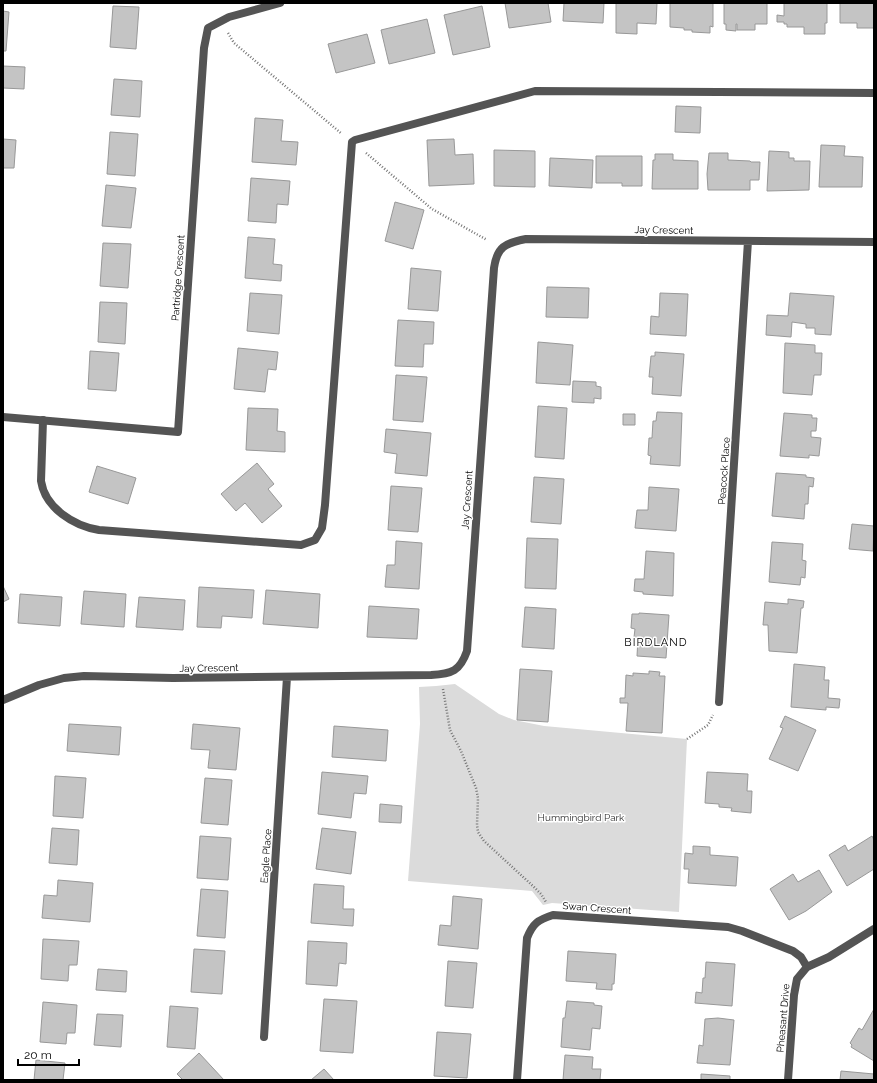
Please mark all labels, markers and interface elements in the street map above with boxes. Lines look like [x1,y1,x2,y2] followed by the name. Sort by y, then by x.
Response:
[634,224,694,236] street label: Jay Crescent
[170,234,187,321] street label: Partridge Crescent
[716,437,732,505] street label: Peacock Place
[459,470,475,530] street label: Jay Crescent
[624,636,688,649] district label: BIRDLAND
[179,662,239,674] street label: Jay Crescent
[538,812,625,823] park label: Hummingbird Park
[259,828,273,884] street label: Eagle Place
[562,900,632,916] street label: Swan Crescent
[775,983,792,1053] street label: Pheasant Drive
[18,1041,79,1067] scale bar
[24,1048,52,1062] text: 20 m

